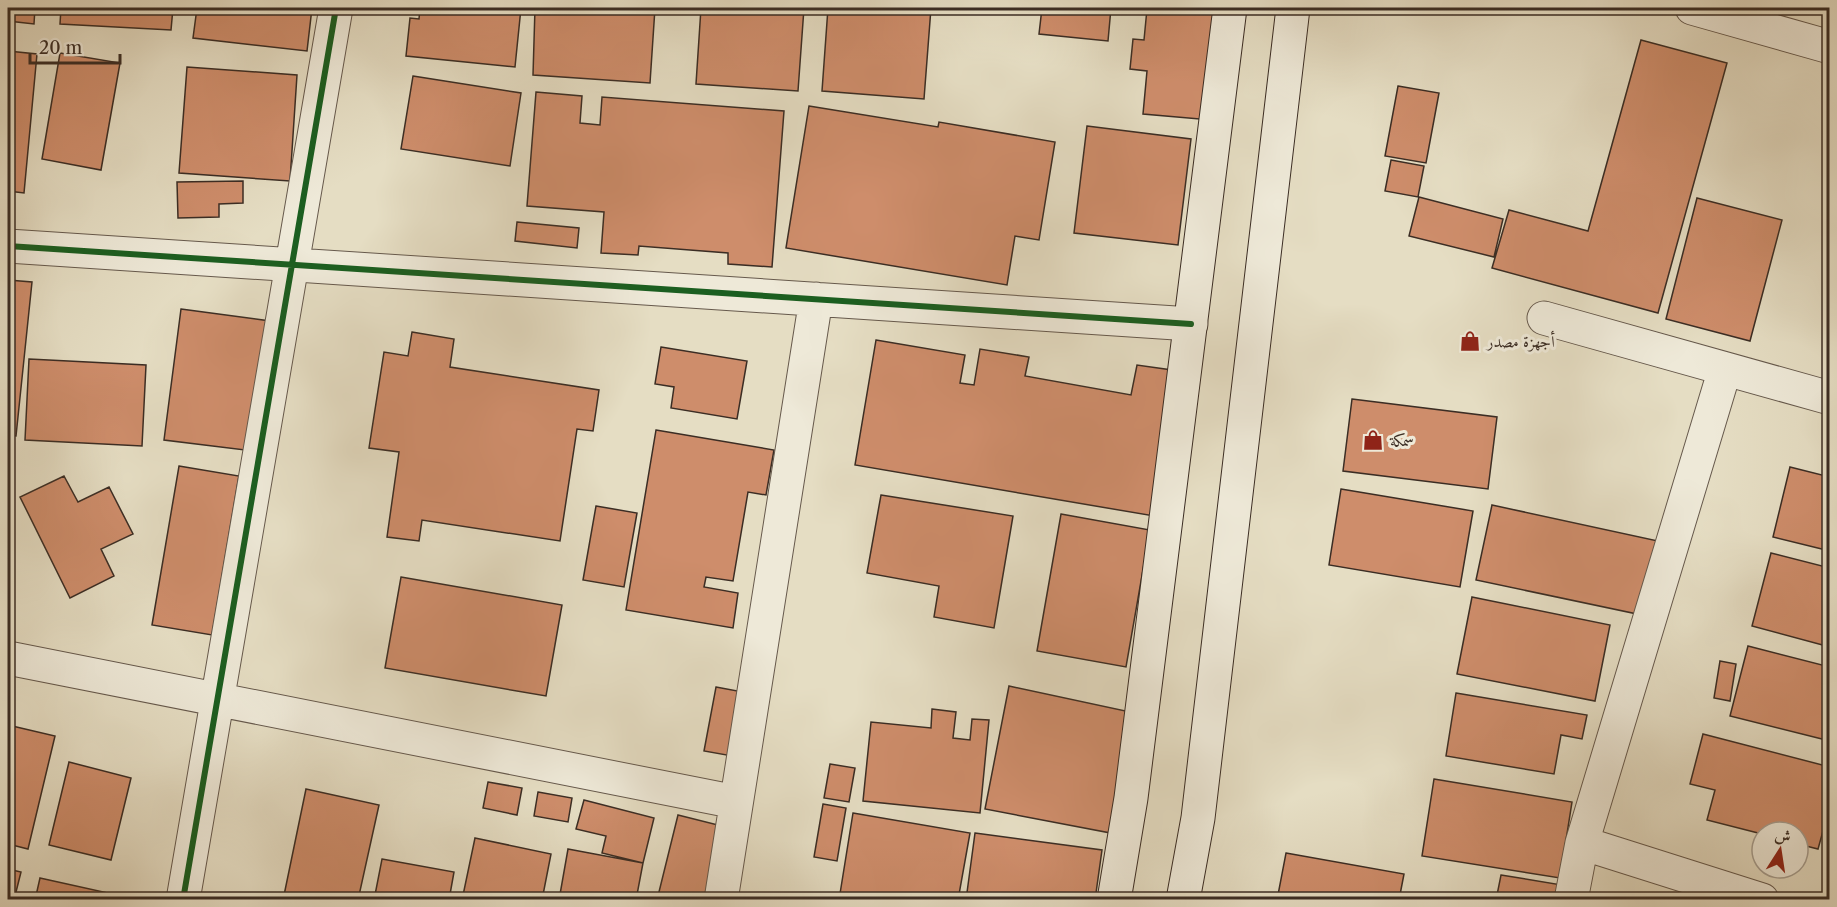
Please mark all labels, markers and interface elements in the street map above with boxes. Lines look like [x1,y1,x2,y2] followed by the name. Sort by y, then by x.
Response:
[30,27,120,65] scale bar
[39,37,83,59] text: 20 m
[1458,329,1482,353] shop icon: أجهزة مصدر
[1485,330,1555,352] place label: أجهزة مصدر
[1361,428,1385,452] shop icon: سمكة
[1389,430,1414,450] place label: سمكة
[1750,820,1810,880] north arrow
[1773,824,1793,847] text: ش

